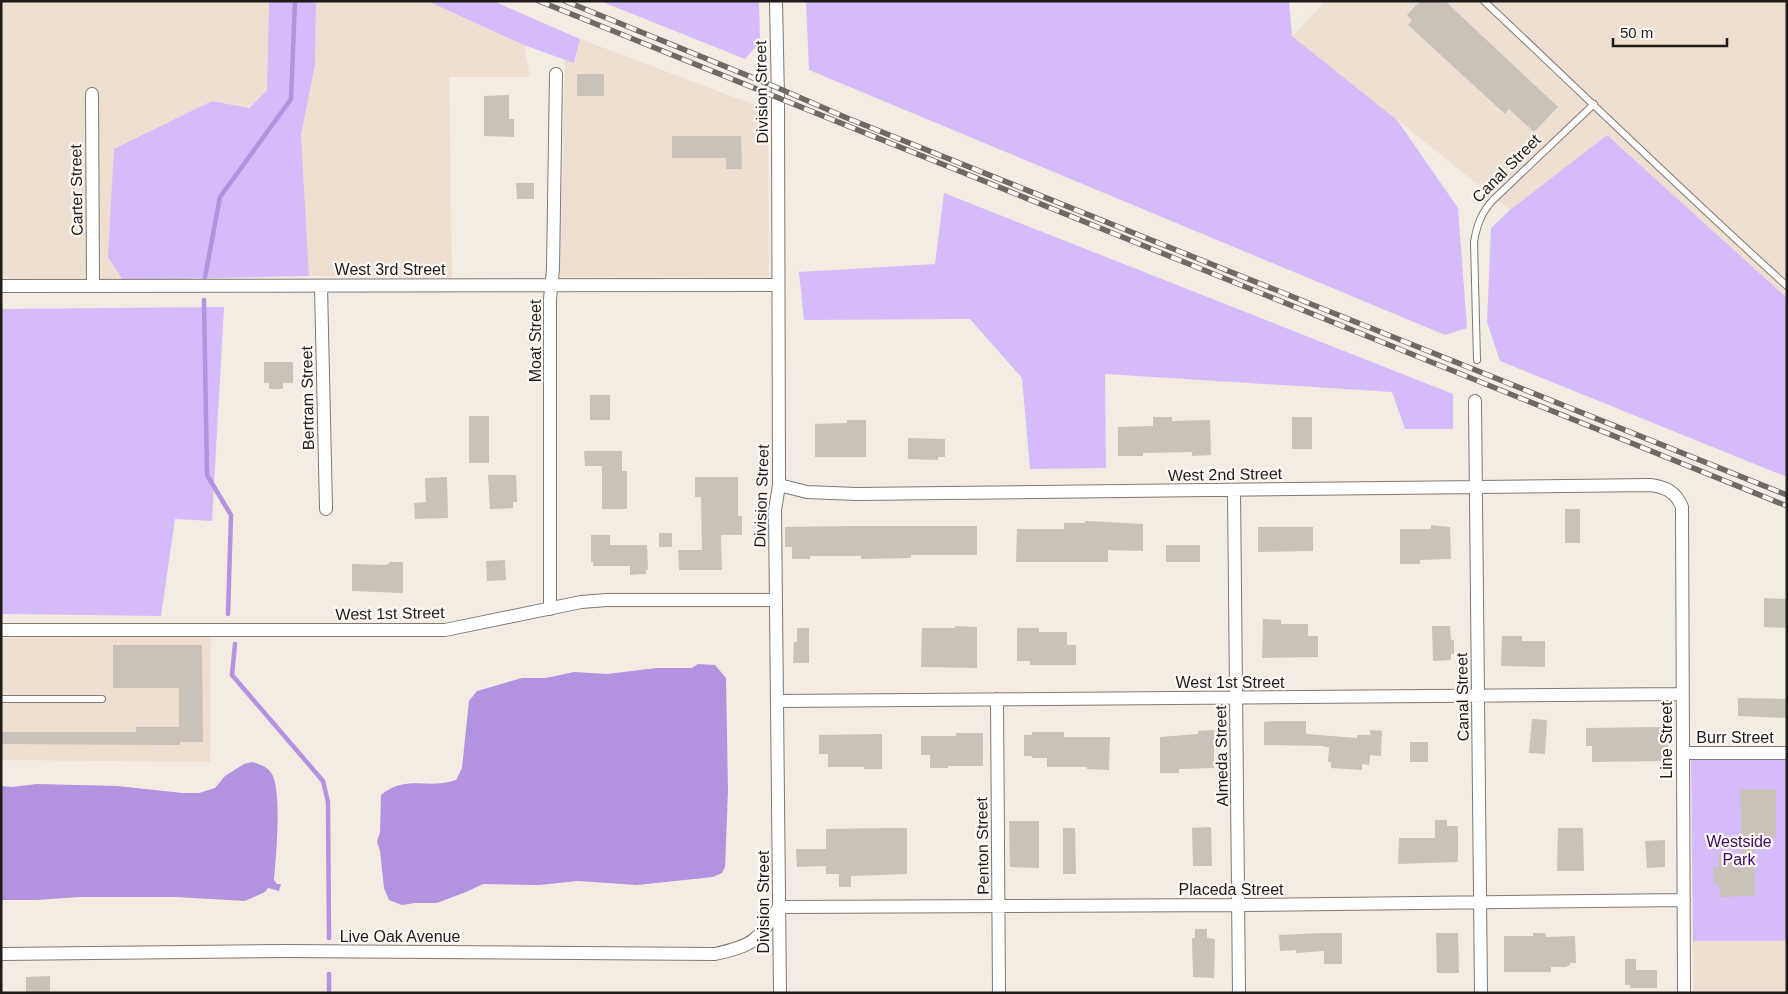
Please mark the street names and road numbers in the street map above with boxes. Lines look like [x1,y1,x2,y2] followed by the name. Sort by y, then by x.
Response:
[752,40,771,144] street label: Division Street
[1469,131,1544,206] street label: Canal Street
[67,144,86,236] street label: Carter Street
[335,261,446,278] street label: West 3rd Street
[527,299,544,382] street label: Moat Street
[298,345,317,450] street label: Bertram Street
[751,444,772,548] street label: Division Street
[1168,465,1283,484] street label: West 2nd Street
[335,604,445,623] street label: West 1st Street
[1453,652,1472,742] street label: Canal Street
[1175,674,1285,691] street label: West 1st Street
[1658,701,1675,779] street label: Line Street
[1212,705,1231,807] street label: Almeda Street
[1696,729,1774,746] street label: Burr Street
[973,796,992,895] street label: Penton Street
[755,850,772,954] street label: Division Street
[1179,881,1284,898] street label: Placeda Street
[340,928,460,945] street label: Live Oak Avenue

